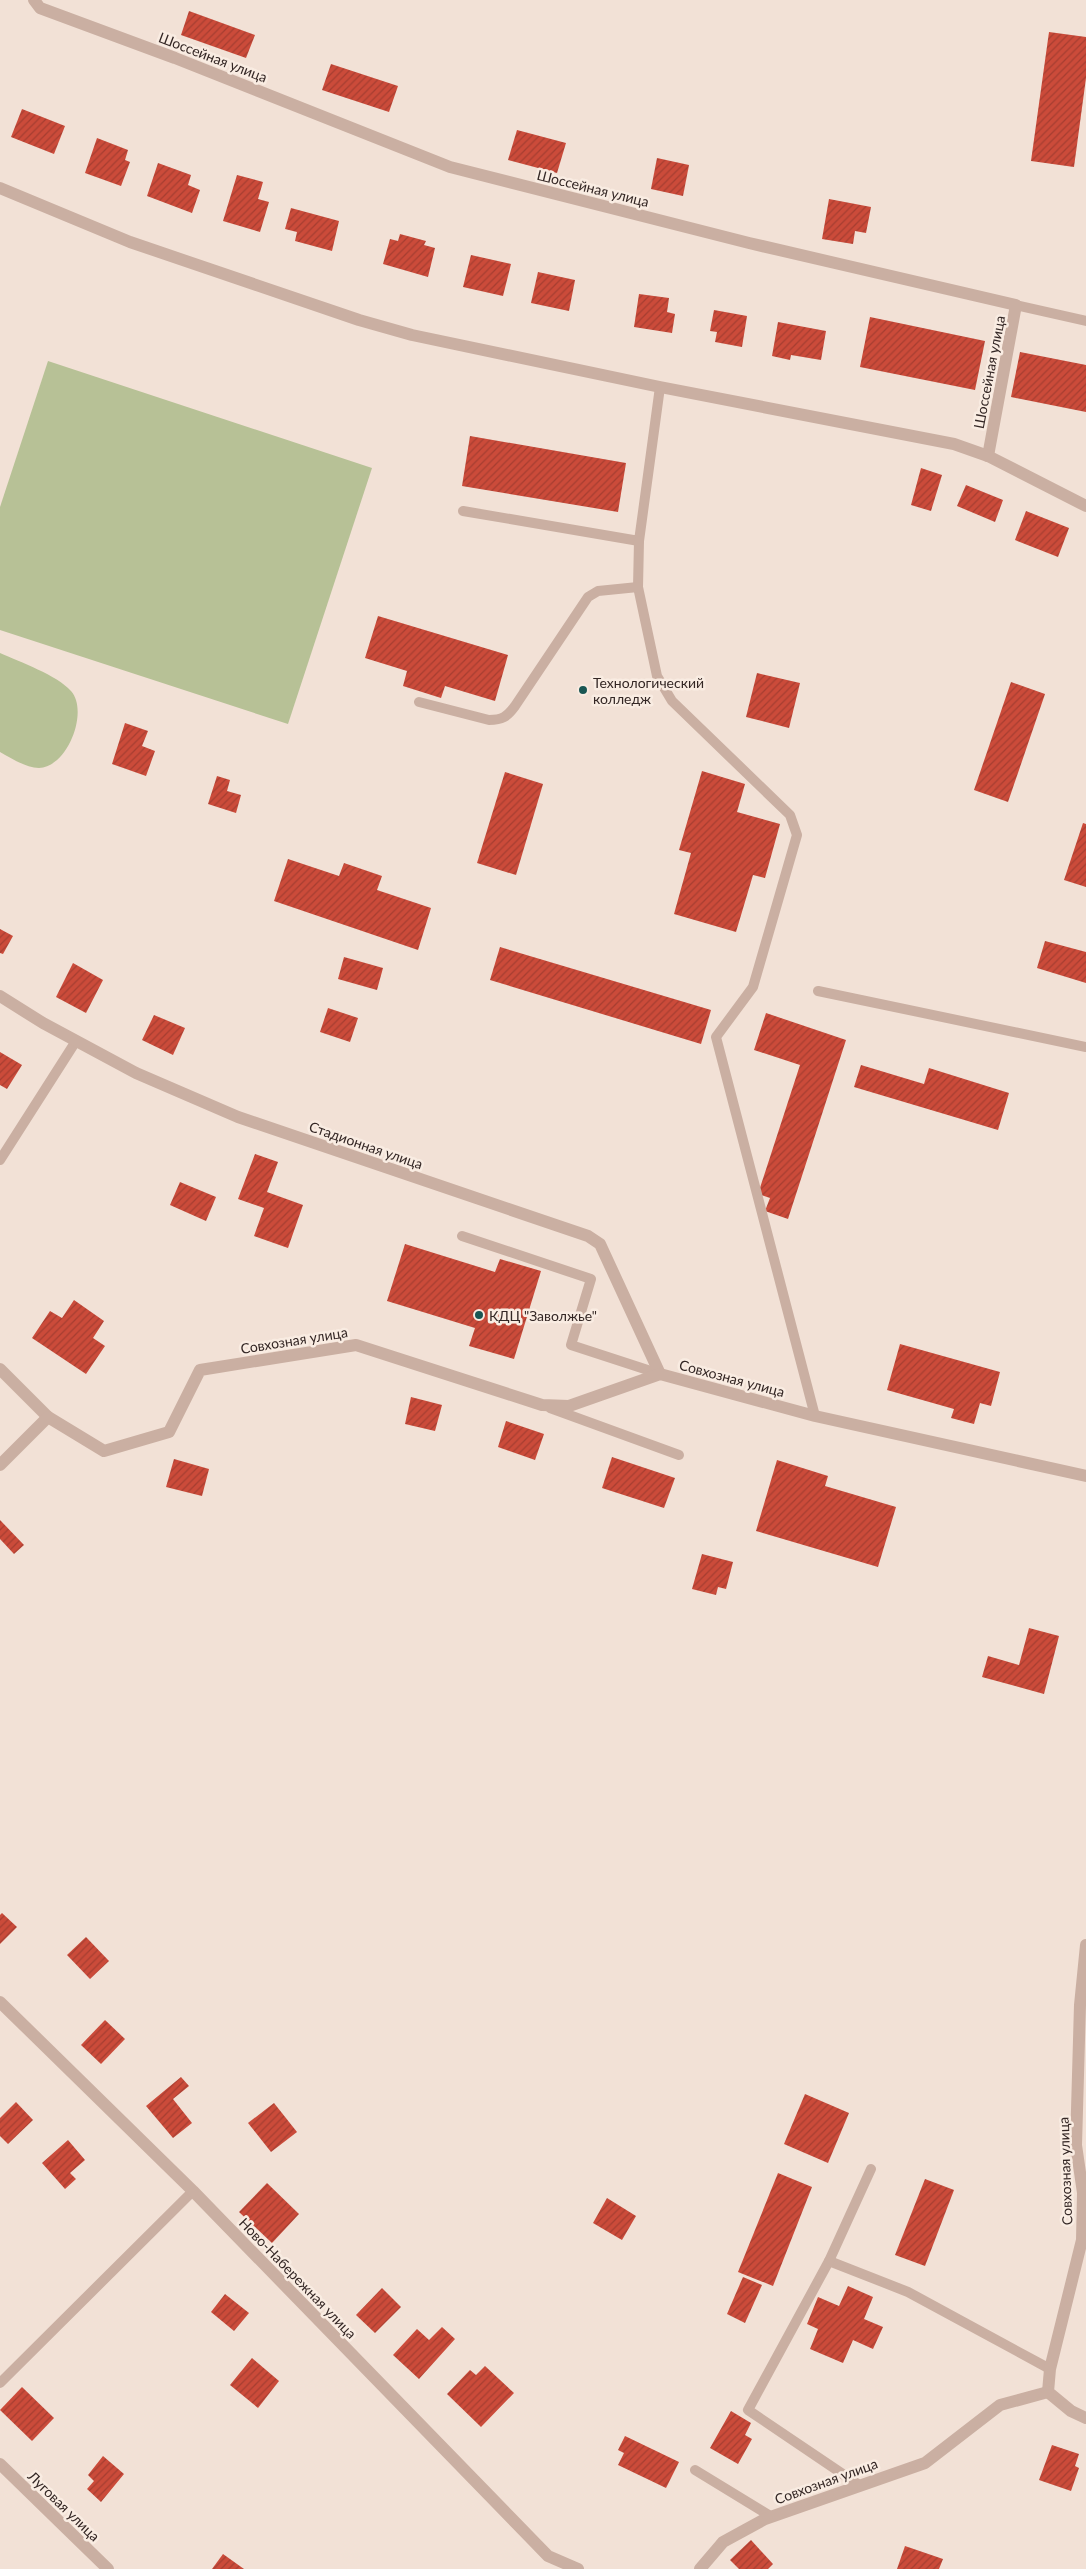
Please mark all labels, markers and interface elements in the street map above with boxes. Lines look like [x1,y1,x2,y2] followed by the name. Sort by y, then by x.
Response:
[156,28,270,86] street label: Шоссейная улица
[535,166,651,210] street label: Шоссейная улица
[970,314,1008,430] street label: Шоссейная улица
[593,674,704,707] place label: Технологический колледж
[577,684,589,696] marker: Технологический колледж
[307,1118,425,1172] street label: Стадионная улица
[489,1307,597,1324] place label: КДЦ "Заволжье"
[473,1309,485,1321] marker: КДЦ "Заволжье"
[239,1323,349,1357] street label: Совхозная улица
[678,1356,787,1400] street label: Совхозная улица
[1055,2117,1075,2225] street label: Совхозная улица
[236,2214,360,2342] street label: Ново-Набережная улица
[772,2454,880,2508] street label: Совхозная улица
[24,2467,103,2545] street label: Луговая улица

